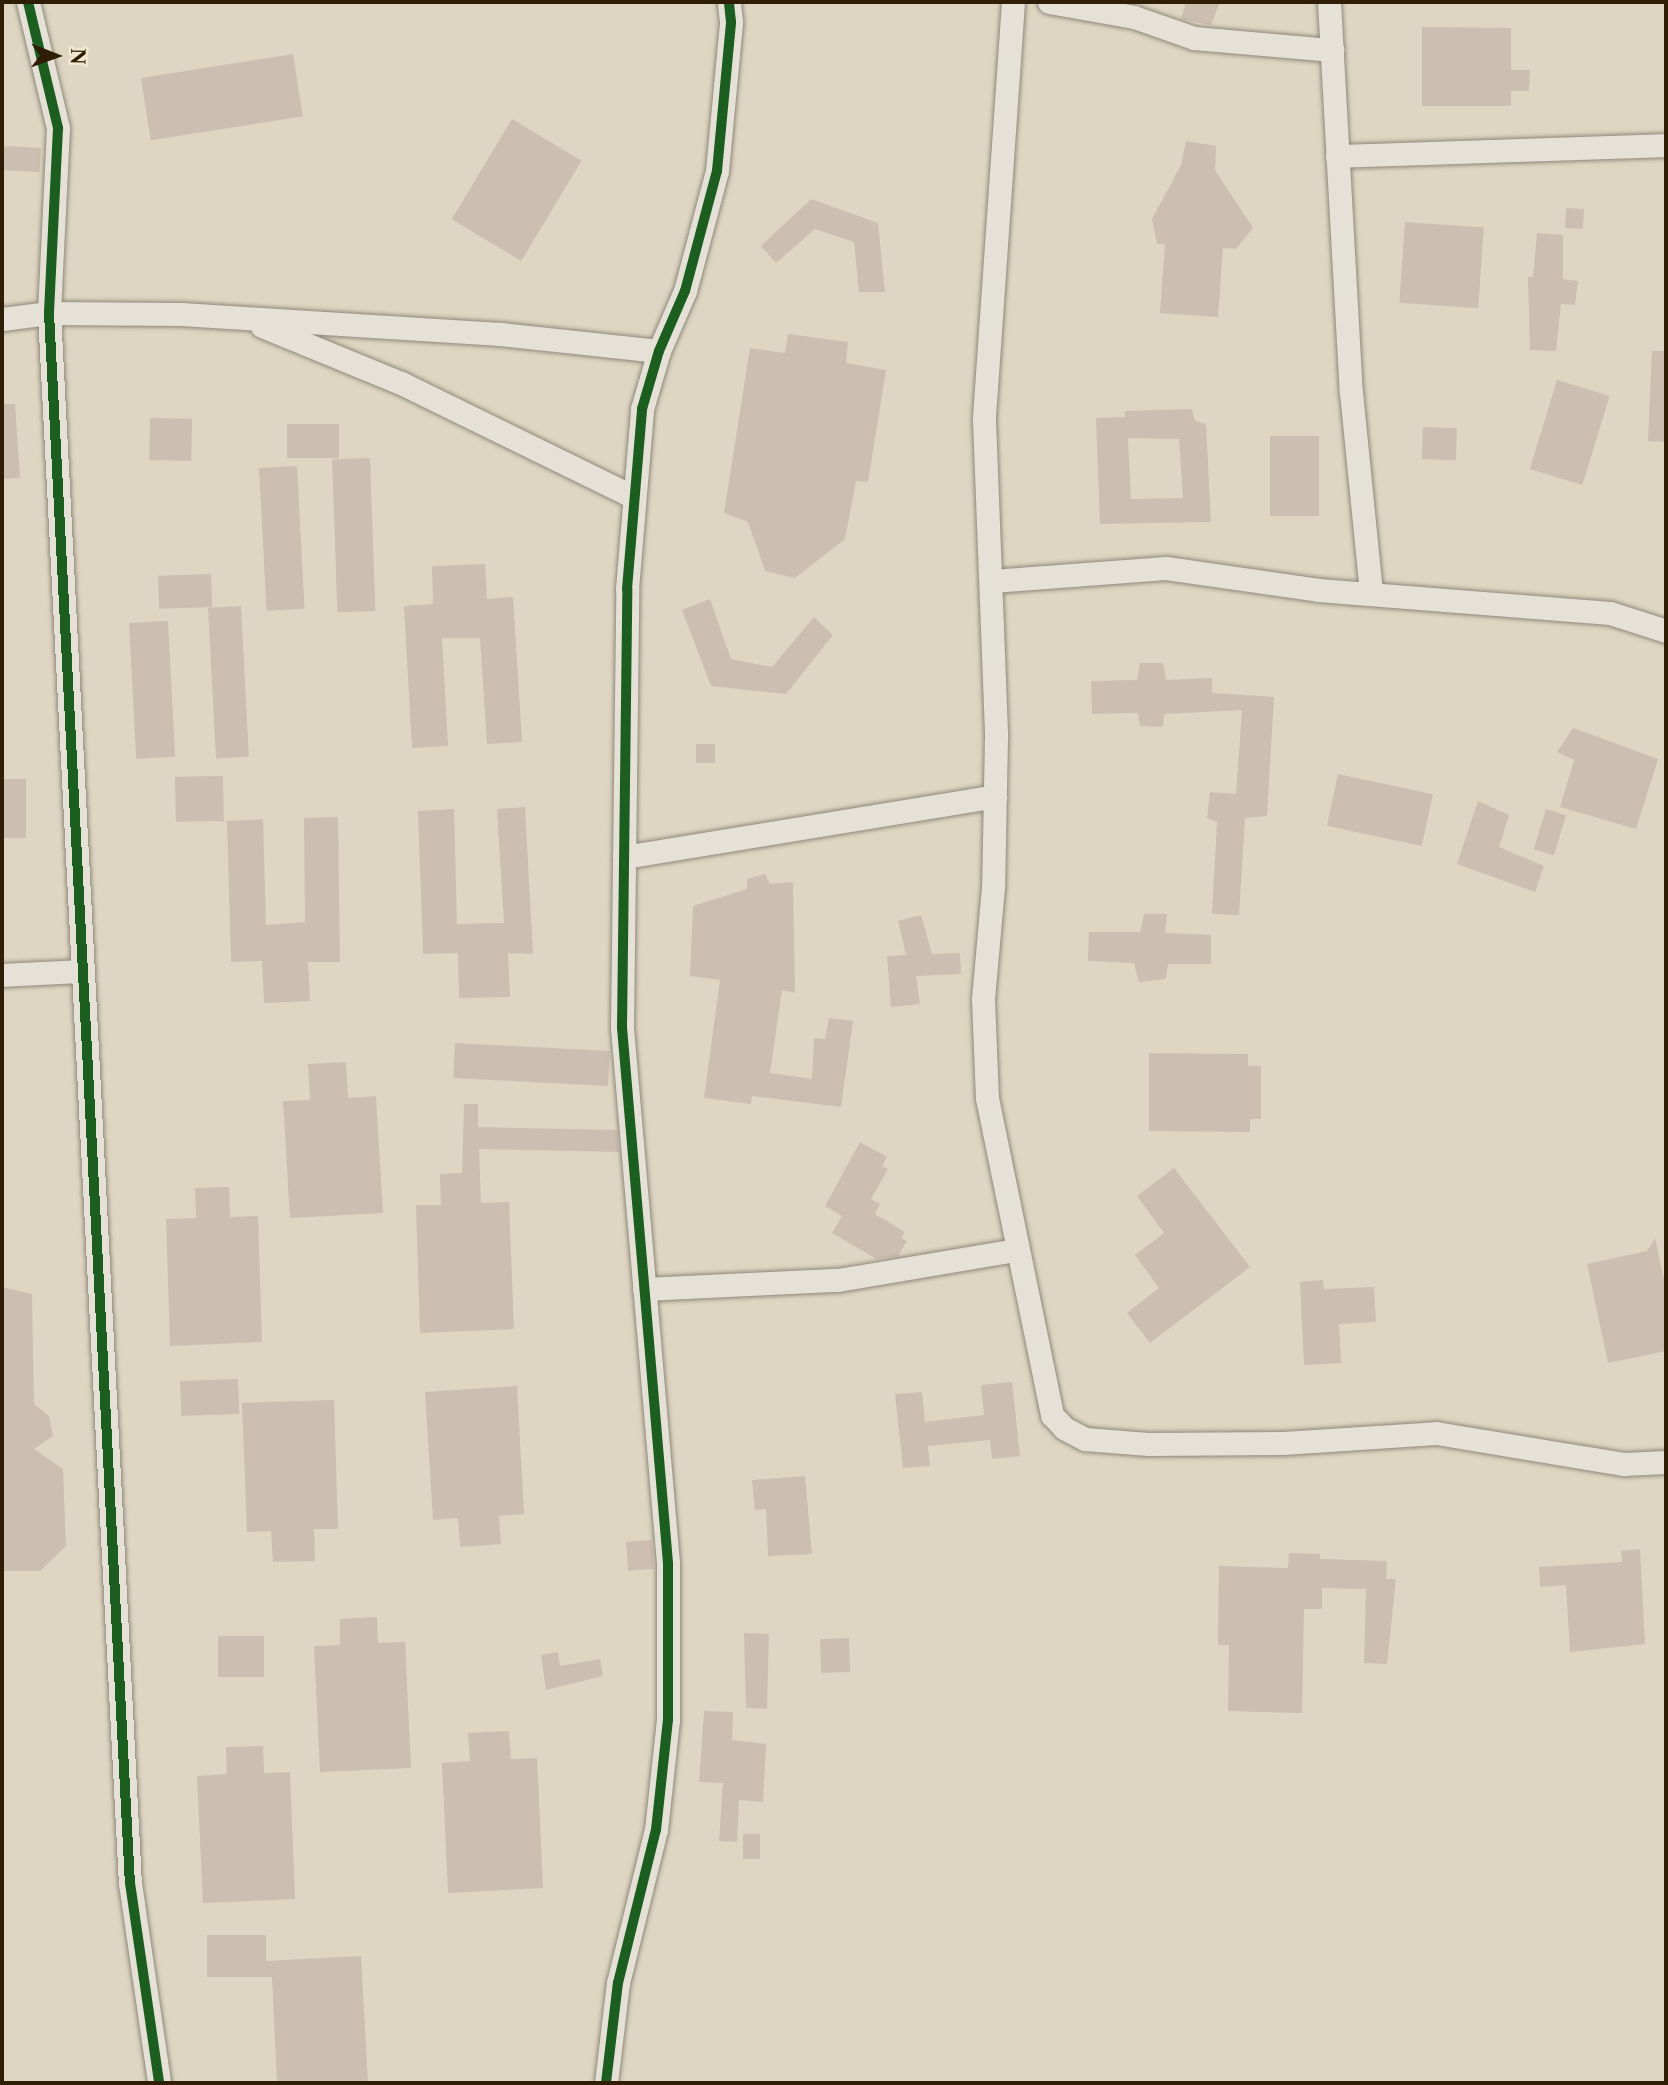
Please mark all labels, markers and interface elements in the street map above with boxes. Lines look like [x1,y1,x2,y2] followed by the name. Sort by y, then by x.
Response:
[21,21,91,91] north arrow
[66,48,89,65] text: N

